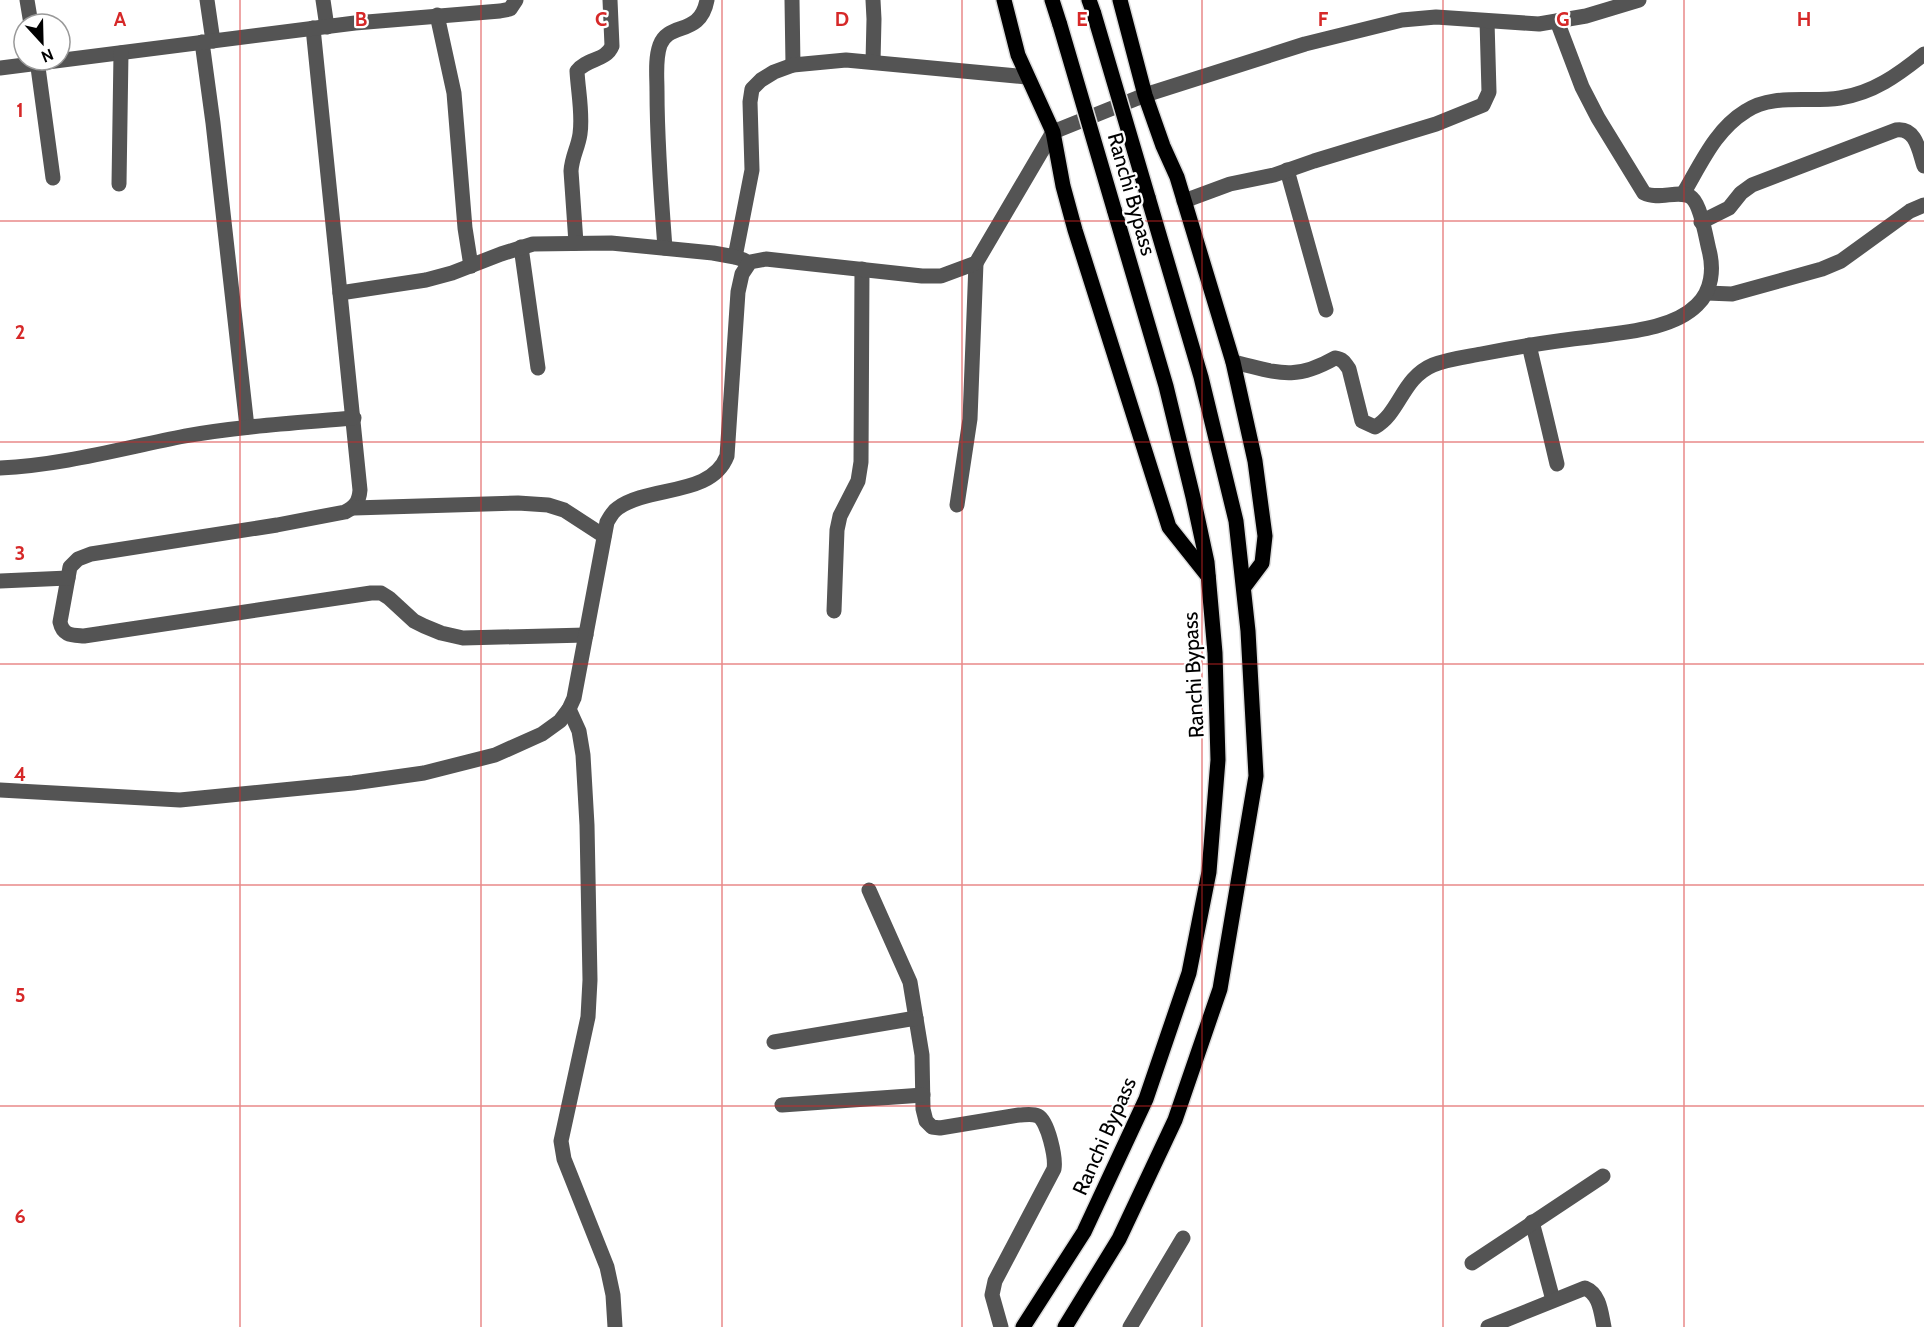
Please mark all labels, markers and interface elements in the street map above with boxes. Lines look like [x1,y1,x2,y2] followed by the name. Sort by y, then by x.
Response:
[114,7,127,31] text: A
[355,7,367,31] text: B
[595,7,607,31] text: C
[835,7,849,31] text: D
[1076,7,1088,31] text: E
[1318,7,1329,31] text: F
[1556,7,1570,31] text: G
[1797,7,1811,31] text: H
[12,12,72,72] north arrow
[39,45,56,66] text: N
[16,98,24,122] text: 1
[1103,130,1162,258] street label: Ranchi Bypass
[15,320,25,344] text: 2
[15,541,25,565] text: 3
[1177,611,1209,739] street label: Ranchi Bypass
[14,762,26,786] text: 4
[15,983,25,1007] text: 5
[1067,1073,1141,1199] street label: Ranchi Bypass
[14,1204,26,1228] text: 6

